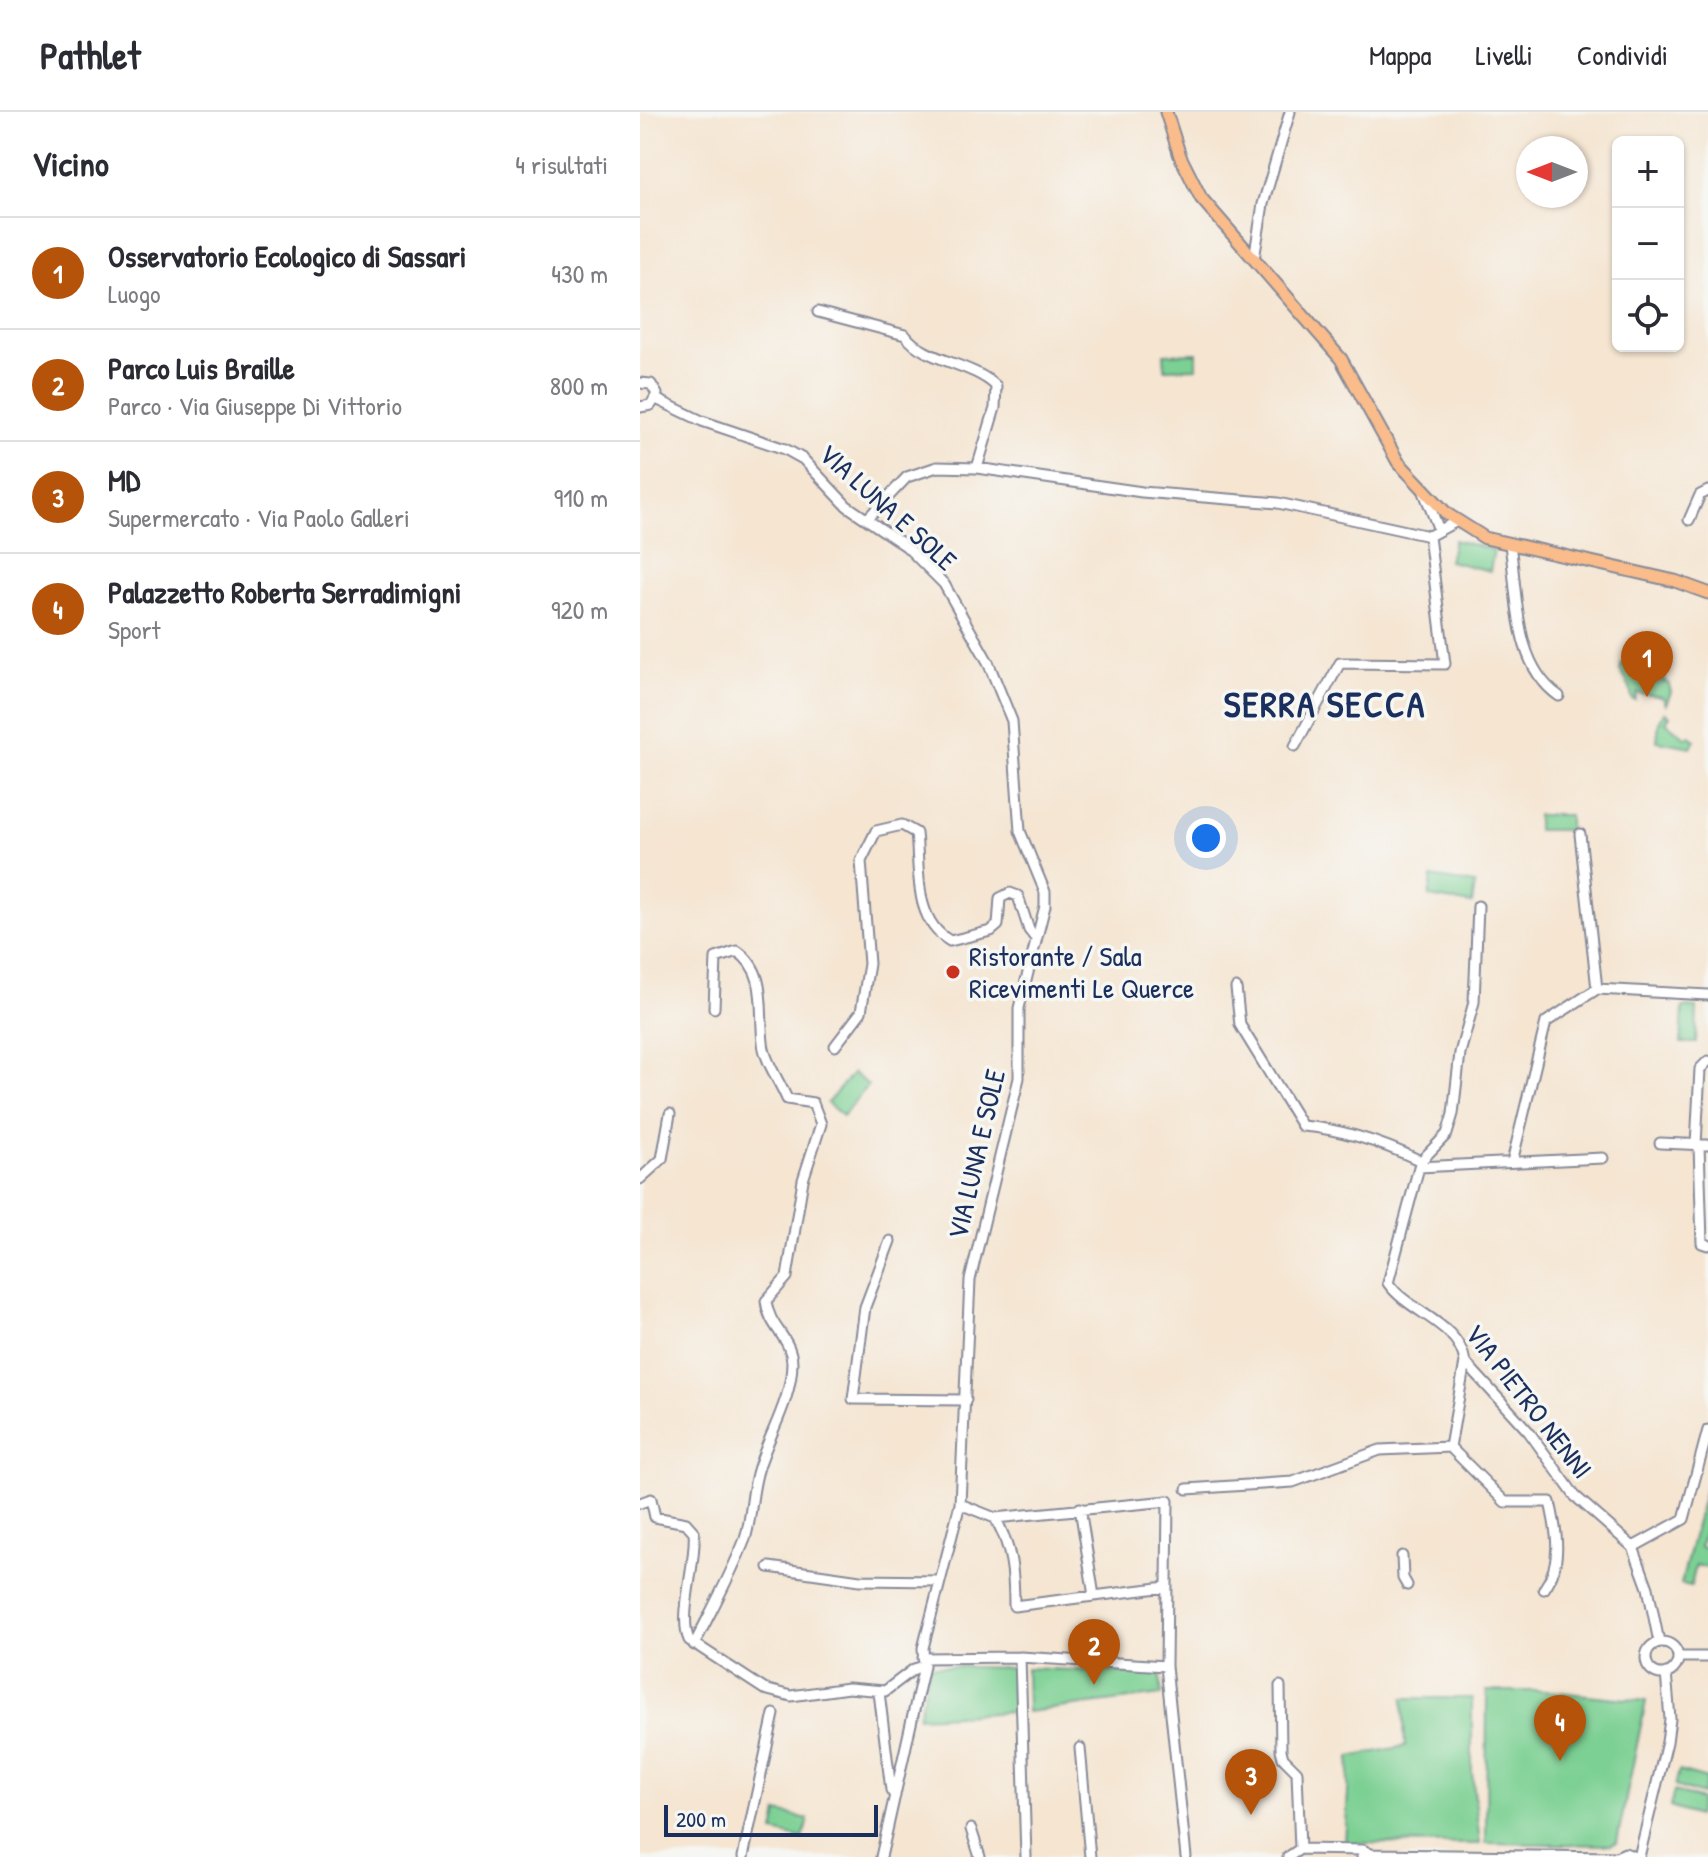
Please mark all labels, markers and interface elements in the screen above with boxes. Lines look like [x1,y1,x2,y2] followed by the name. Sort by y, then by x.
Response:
[40,29,141,81] text: Pathlet
[1369,36,1431,74] text: Mappa
[1475,36,1533,74] text: Livelli
[1577,36,1668,74] text: Condividi
[1516,136,1588,208] north arrow
[1612,136,1684,352] map controls
[1612,136,1684,208] button: +
[32,141,109,187] text: Vicino
[515,147,608,182] text: 4 risultati
[1612,208,1684,280] button: −
[108,236,466,276] text: Osservatorio Ecologico di Sassari
[53,256,63,291] text: 1
[551,256,608,291] text: 430 m
[108,276,161,311] text: Luogo
[1612,280,1684,352] button: locate
[108,348,295,388] text: Parco Luis Braille
[52,368,64,403] text: 2
[550,368,608,403] text: 800 m
[108,388,402,423] text: Parco · Via Giuseppe Di Vittorio
[811,435,965,579] street label: VIA LUNA E SOLE
[108,460,140,500] text: MD
[52,480,64,515] text: 3
[554,480,608,515] text: 910 m
[108,500,410,535] text: Supermercato · Via Paolo Galleri
[108,572,461,612] text: Palazzetto Roberta Serradimigni
[53,592,63,627] text: 4
[551,592,608,627] text: 920 m
[108,612,161,647] text: Sport
[1621,631,1673,697] pin: 1
[1224,679,1426,728] district label: SERRA SECCA
[1186,818,1226,858] your location
[969,937,1194,1007] place label: Ristorante / Sala Ricevimenti Le Querce
[944,963,962,981] marker: Ristorante / Sala Ricevimenti Le Querce
[938,1065,1014,1243] street label: VIA LUNA E SOLE
[1457,1316,1601,1486] street label: VIA PIETRO NENNI
[1068,1619,1120,1685] pin: 2
[1534,1695,1586,1761] pin: 4
[1225,1749,1277,1815] pin: 3
[664,1801,878,1837] scale bar
[676,1804,726,1834] text: 200 m

